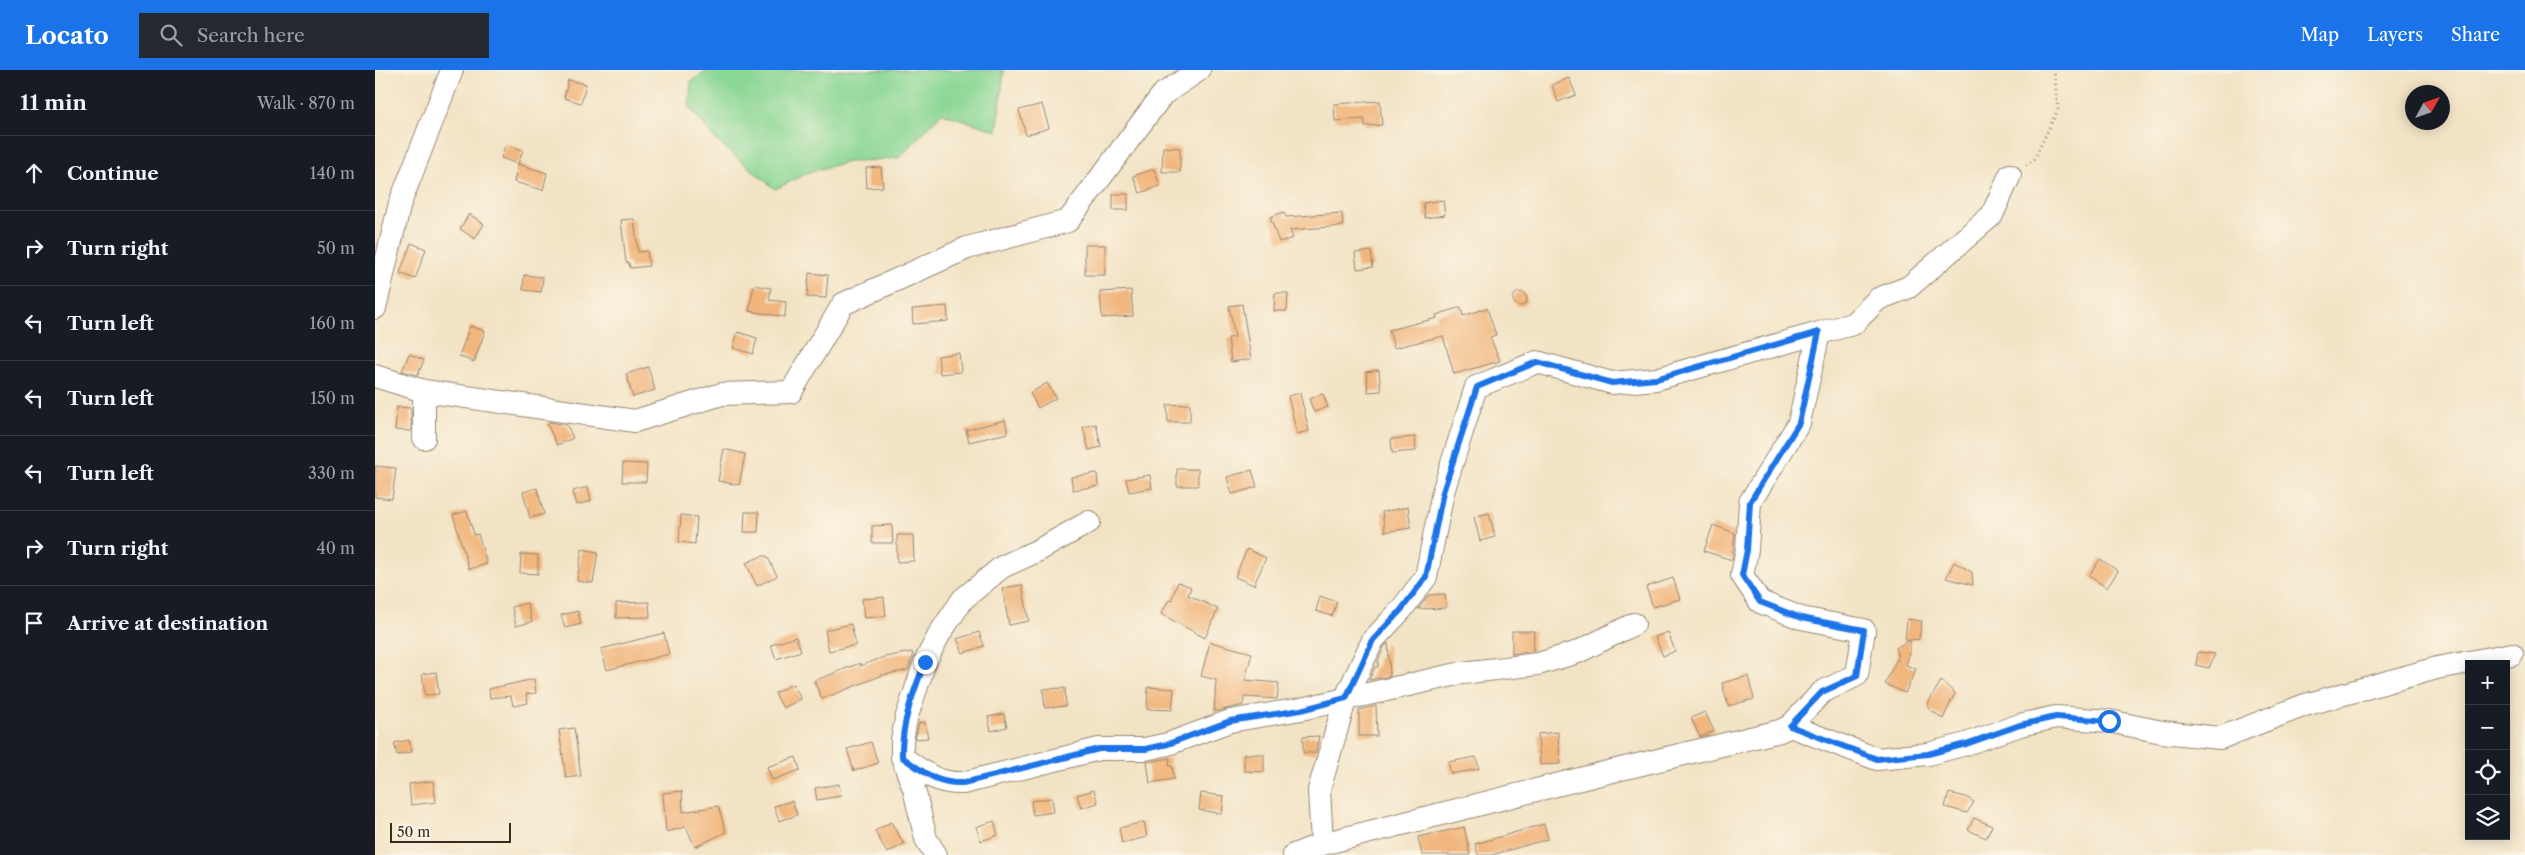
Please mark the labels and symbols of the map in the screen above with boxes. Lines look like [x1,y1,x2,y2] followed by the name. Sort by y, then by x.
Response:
[2405,85,2450,130] north arrow
[914,651,937,674] route end
[2098,710,2121,733] route start
[390,820,511,843] scale bar

